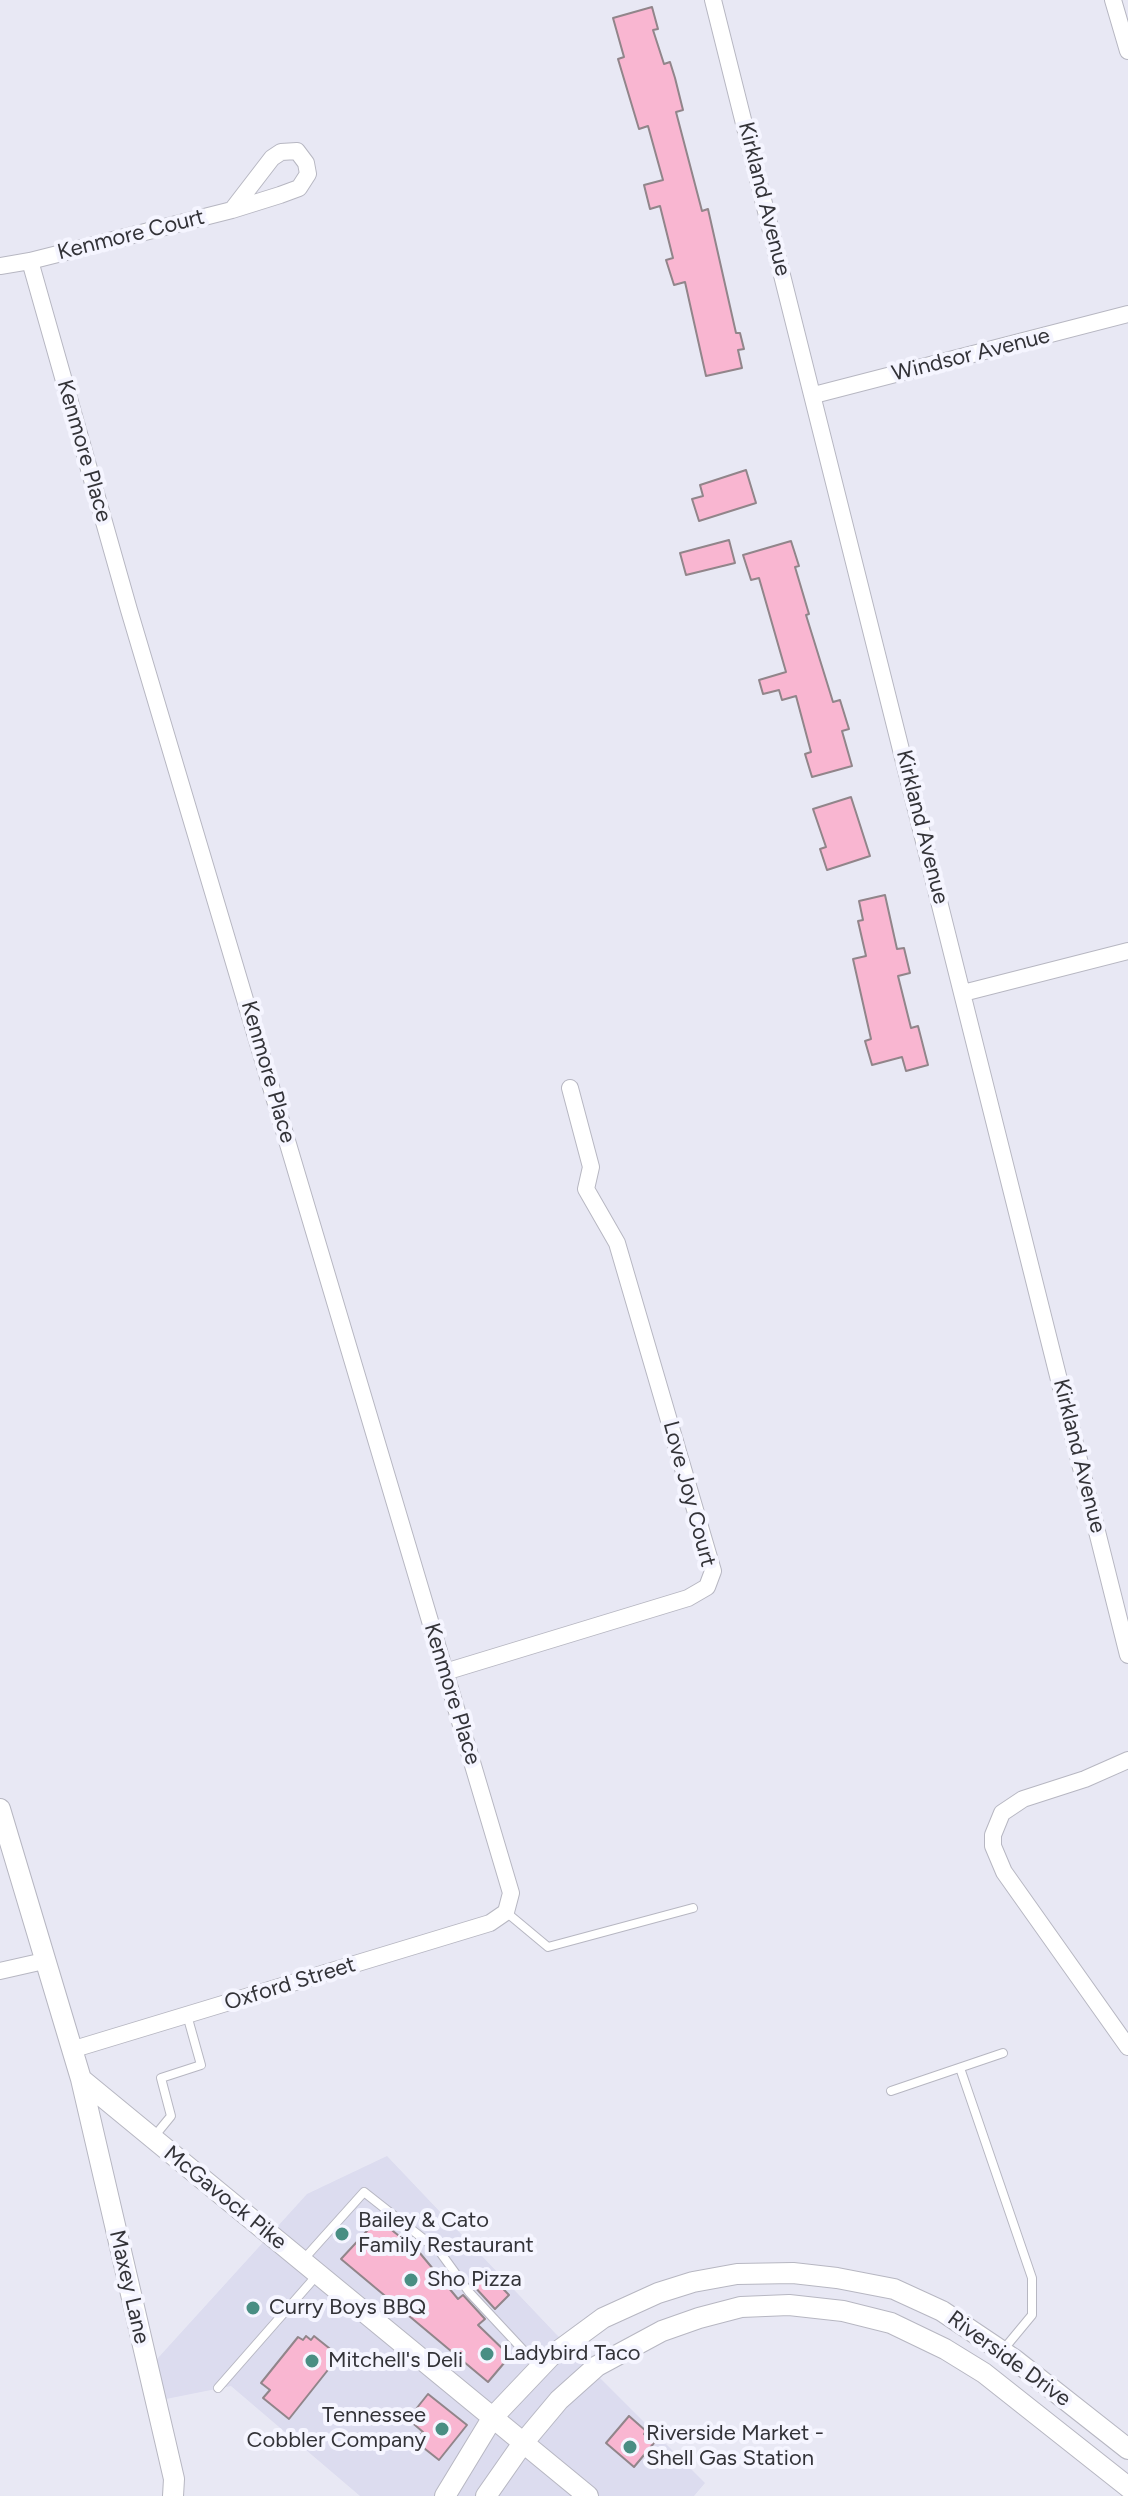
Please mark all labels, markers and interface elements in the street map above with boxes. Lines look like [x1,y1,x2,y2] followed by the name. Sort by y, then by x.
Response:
[732,119,796,279] street label: Kirkland Avenue
[55,204,207,266] street label: Kenmore Court
[889,323,1053,387] street label: Windsor Avenue
[51,377,117,525] street label: Kenmore Place
[890,747,954,907] street label: Kirkland Avenue
[235,998,301,1146] street label: Kenmore Place
[1047,1376,1111,1536] street label: Kirkland Avenue
[657,1418,721,1570] street label: Love Joy Court
[418,1620,486,1768] street label: Kenmore Place
[221,1952,359,2016] street label: Oxford Street
[158,2140,292,2256] street label: McGavock Pike
[358,2208,534,2260] place label: Bailey & Cato Family Restaurant
[333,2225,351,2243] marker: Bailey & Cato Family Restaurant
[103,2228,155,2346] street label: Maxey Lane
[427,2267,522,2293] place label: Sho Pizza
[402,2271,420,2289] marker: Sho Pizza
[269,2295,426,2321] place label: Curry Boys BBQ
[244,2299,262,2317] marker: Curry Boys BBQ
[942,2305,1076,2413] street label: Riverside Drive
[503,2341,641,2367] place label: Ladybird Taco
[478,2345,496,2363] marker: Ladybird Taco
[328,2348,463,2374] place label: Mitchell's Deli
[303,2352,321,2370] marker: Mitchell's Deli
[247,2403,426,2454] place label: Tennessee Cobbler Company
[433,2420,451,2438] marker: Tennessee Cobbler Company
[646,2421,824,2472] place label: Riverside Market - Shell Gas Station
[621,2438,639,2456] marker: Riverside Market - Shell Gas Station

